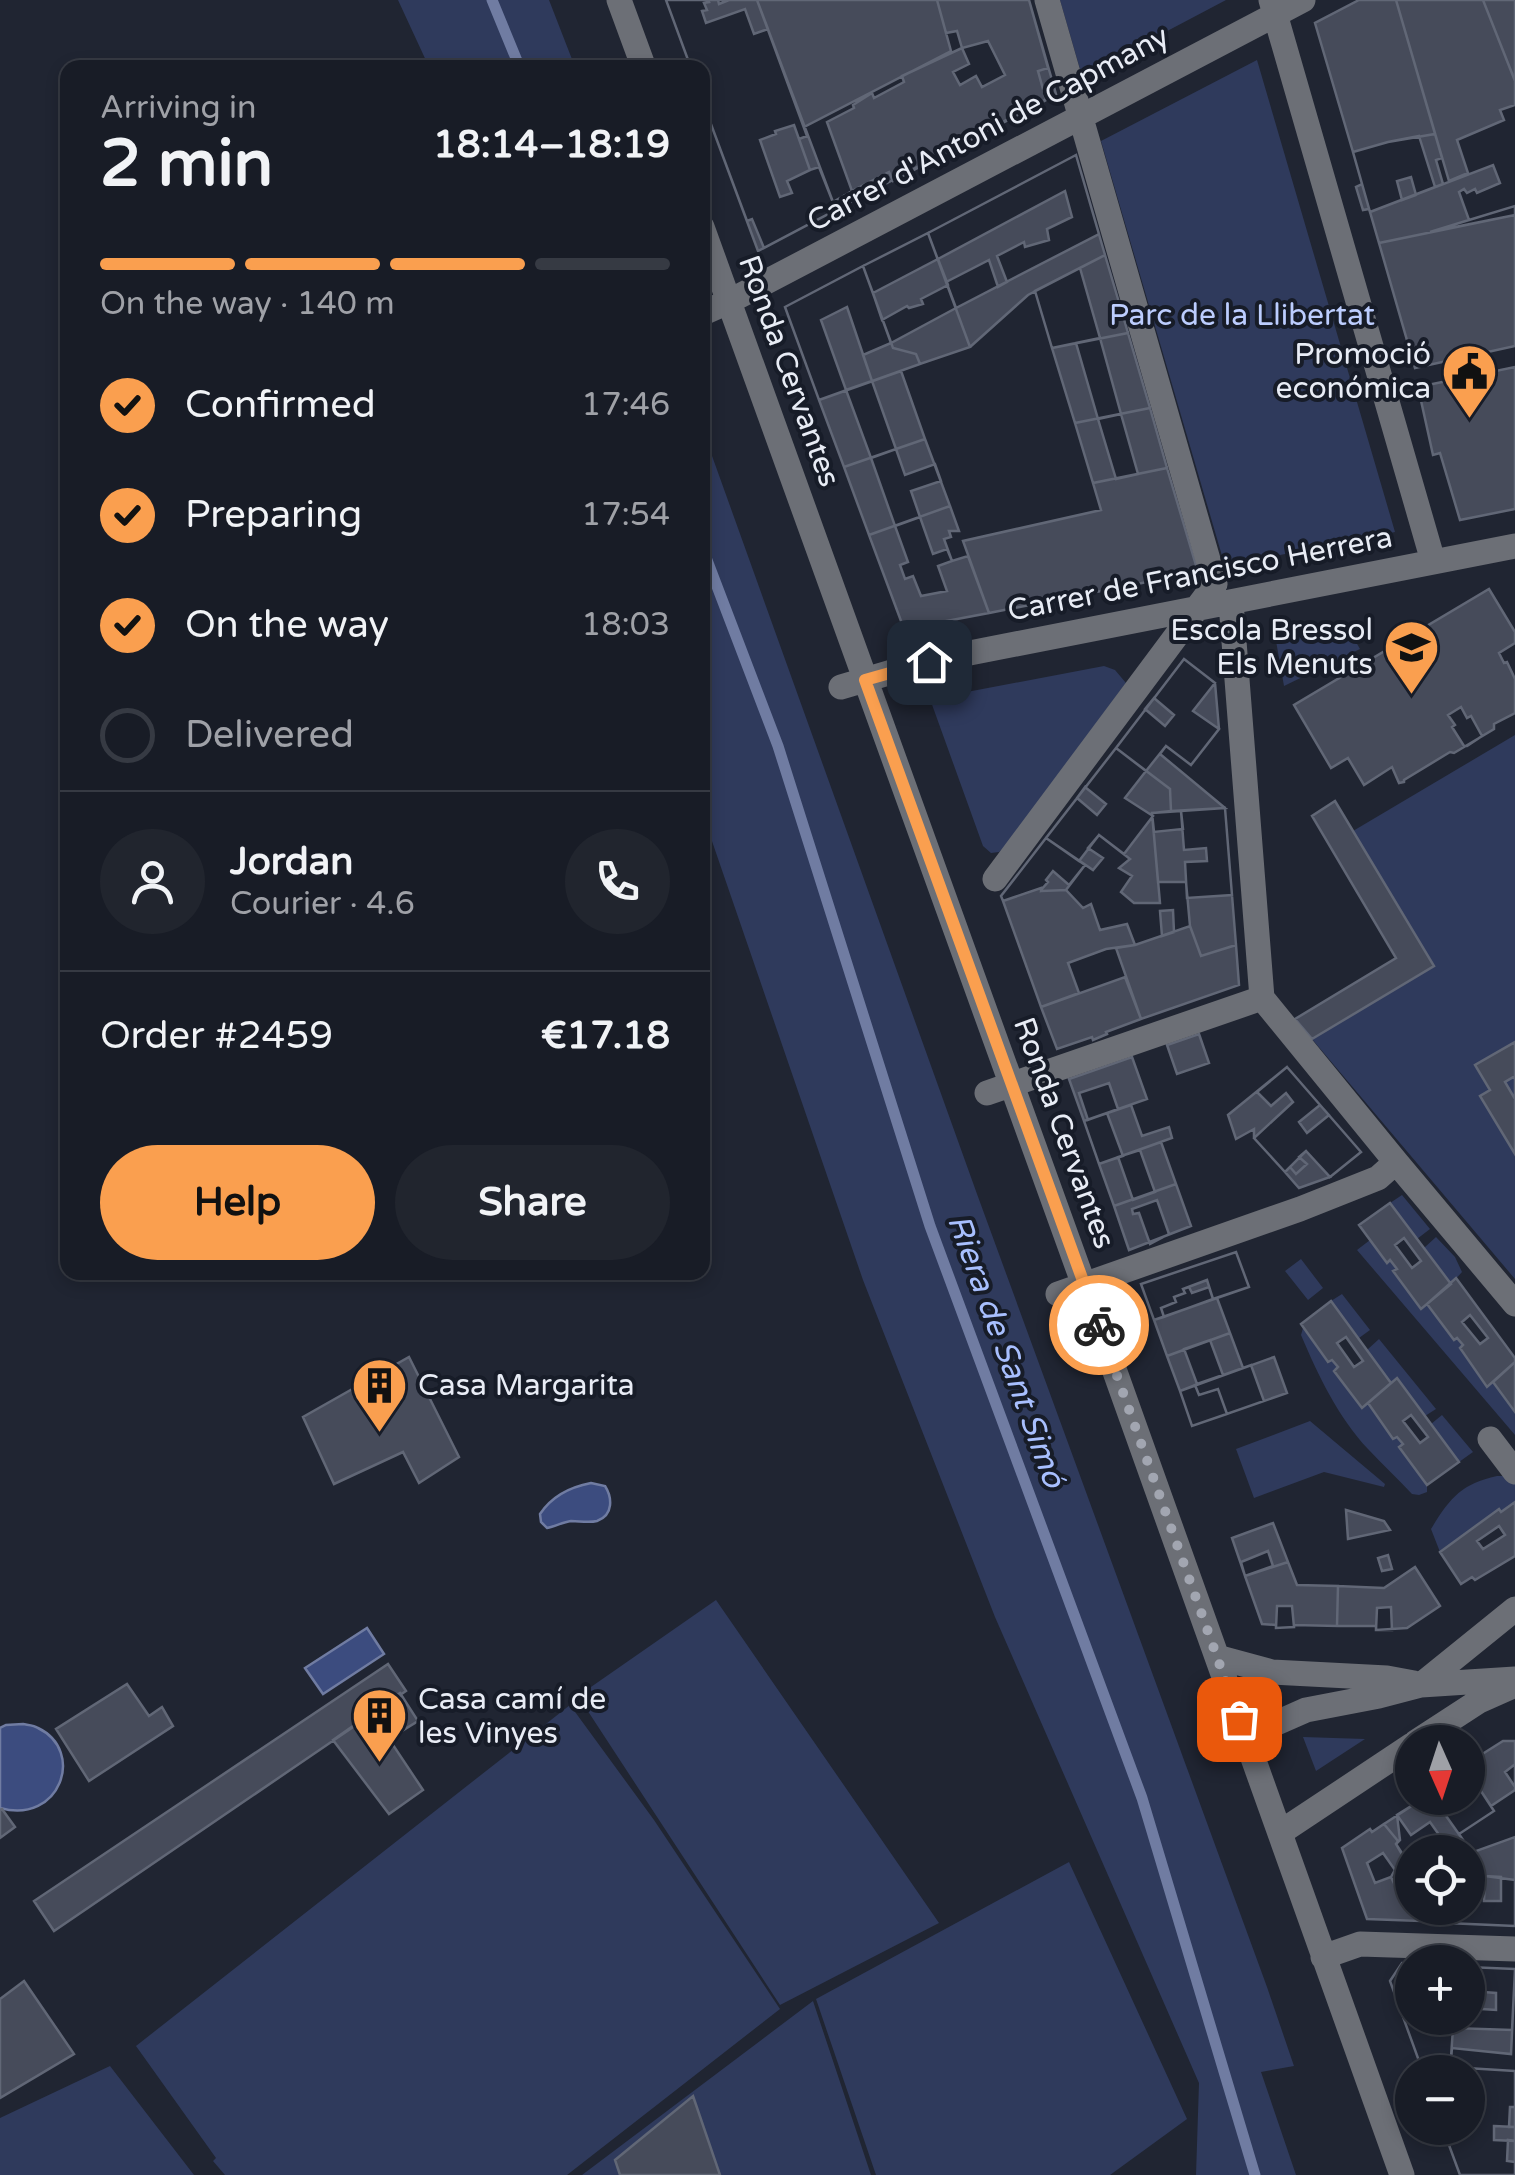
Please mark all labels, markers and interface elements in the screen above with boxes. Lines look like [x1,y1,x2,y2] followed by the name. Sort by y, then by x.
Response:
[801,18,1175,240] street label: Carrer d'Antoni de Capmany
[100,89,257,127] text: Arriving in
[433,122,670,168] text: 18:14–18:19
[100,125,273,204] text: 2 min
[730,250,848,492] street label: Ronda Cervantes
[100,285,395,323] text: On the way · 140 m
[1109,297,1375,334] park label: Parc de la Llibertat
[1276,336,1431,407] place label: Promoció económica
[1440,341,1500,420] public building icon: Promoció económica
[100,378,155,433] icon: check
[185,382,376,428] text: Confirmed
[581,386,670,424] text: 17:46
[100,488,155,543] icon: check
[185,492,362,538] text: Preparing
[581,496,670,534] text: 17:54
[1005,519,1395,629] street label: Carrer de Francisco Herrera
[100,598,155,653] icon: check
[185,602,389,648] text: On the way
[581,606,670,644] text: 18:03
[1170,612,1373,683] place label: Escola Bressol Els Menuts
[1382,617,1442,696] school or university icon: Escola Bressol Els Menuts
[887,620,972,705] pin
[902,635,957,690] icon: home
[185,712,354,758] text: Delivered
[100,829,205,934] button: person
[565,829,670,934] button: phone
[230,839,353,885] text: Jordan
[230,885,415,923] text: Courier · 4.6
[1005,1012,1123,1254] street label: Ronda Cervantes
[100,1013,333,1059] text: Order #2459
[541,1013,670,1059] text: €17.18
[100,1145,375,1260] button: Help
[395,1145,670,1260] button: Share
[939,1209,1074,1494] water label: Riera de Sant Simó
[1049,1275,1149,1375] courier
[1072,1298,1127,1353] icon: bike
[349,1355,409,1434] building icon: Casa Margarita
[418,1367,635,1404] place label: Casa Margarita
[1197,1677,1282,1762] pin
[418,1681,606,1752] place label: Casa camí de les Vinyes
[349,1686,409,1765] building icon: Casa camí de les Vinyes
[1212,1692,1267,1747] icon: bag
[1395,1725,1485,1815] north arrow
[1395,1725,1485,2145] map controls
[1395,1835,1485,1925] button: locate
[1395,1945,1485,2035] button: +
[1395,2055,1485,2145] button: −

